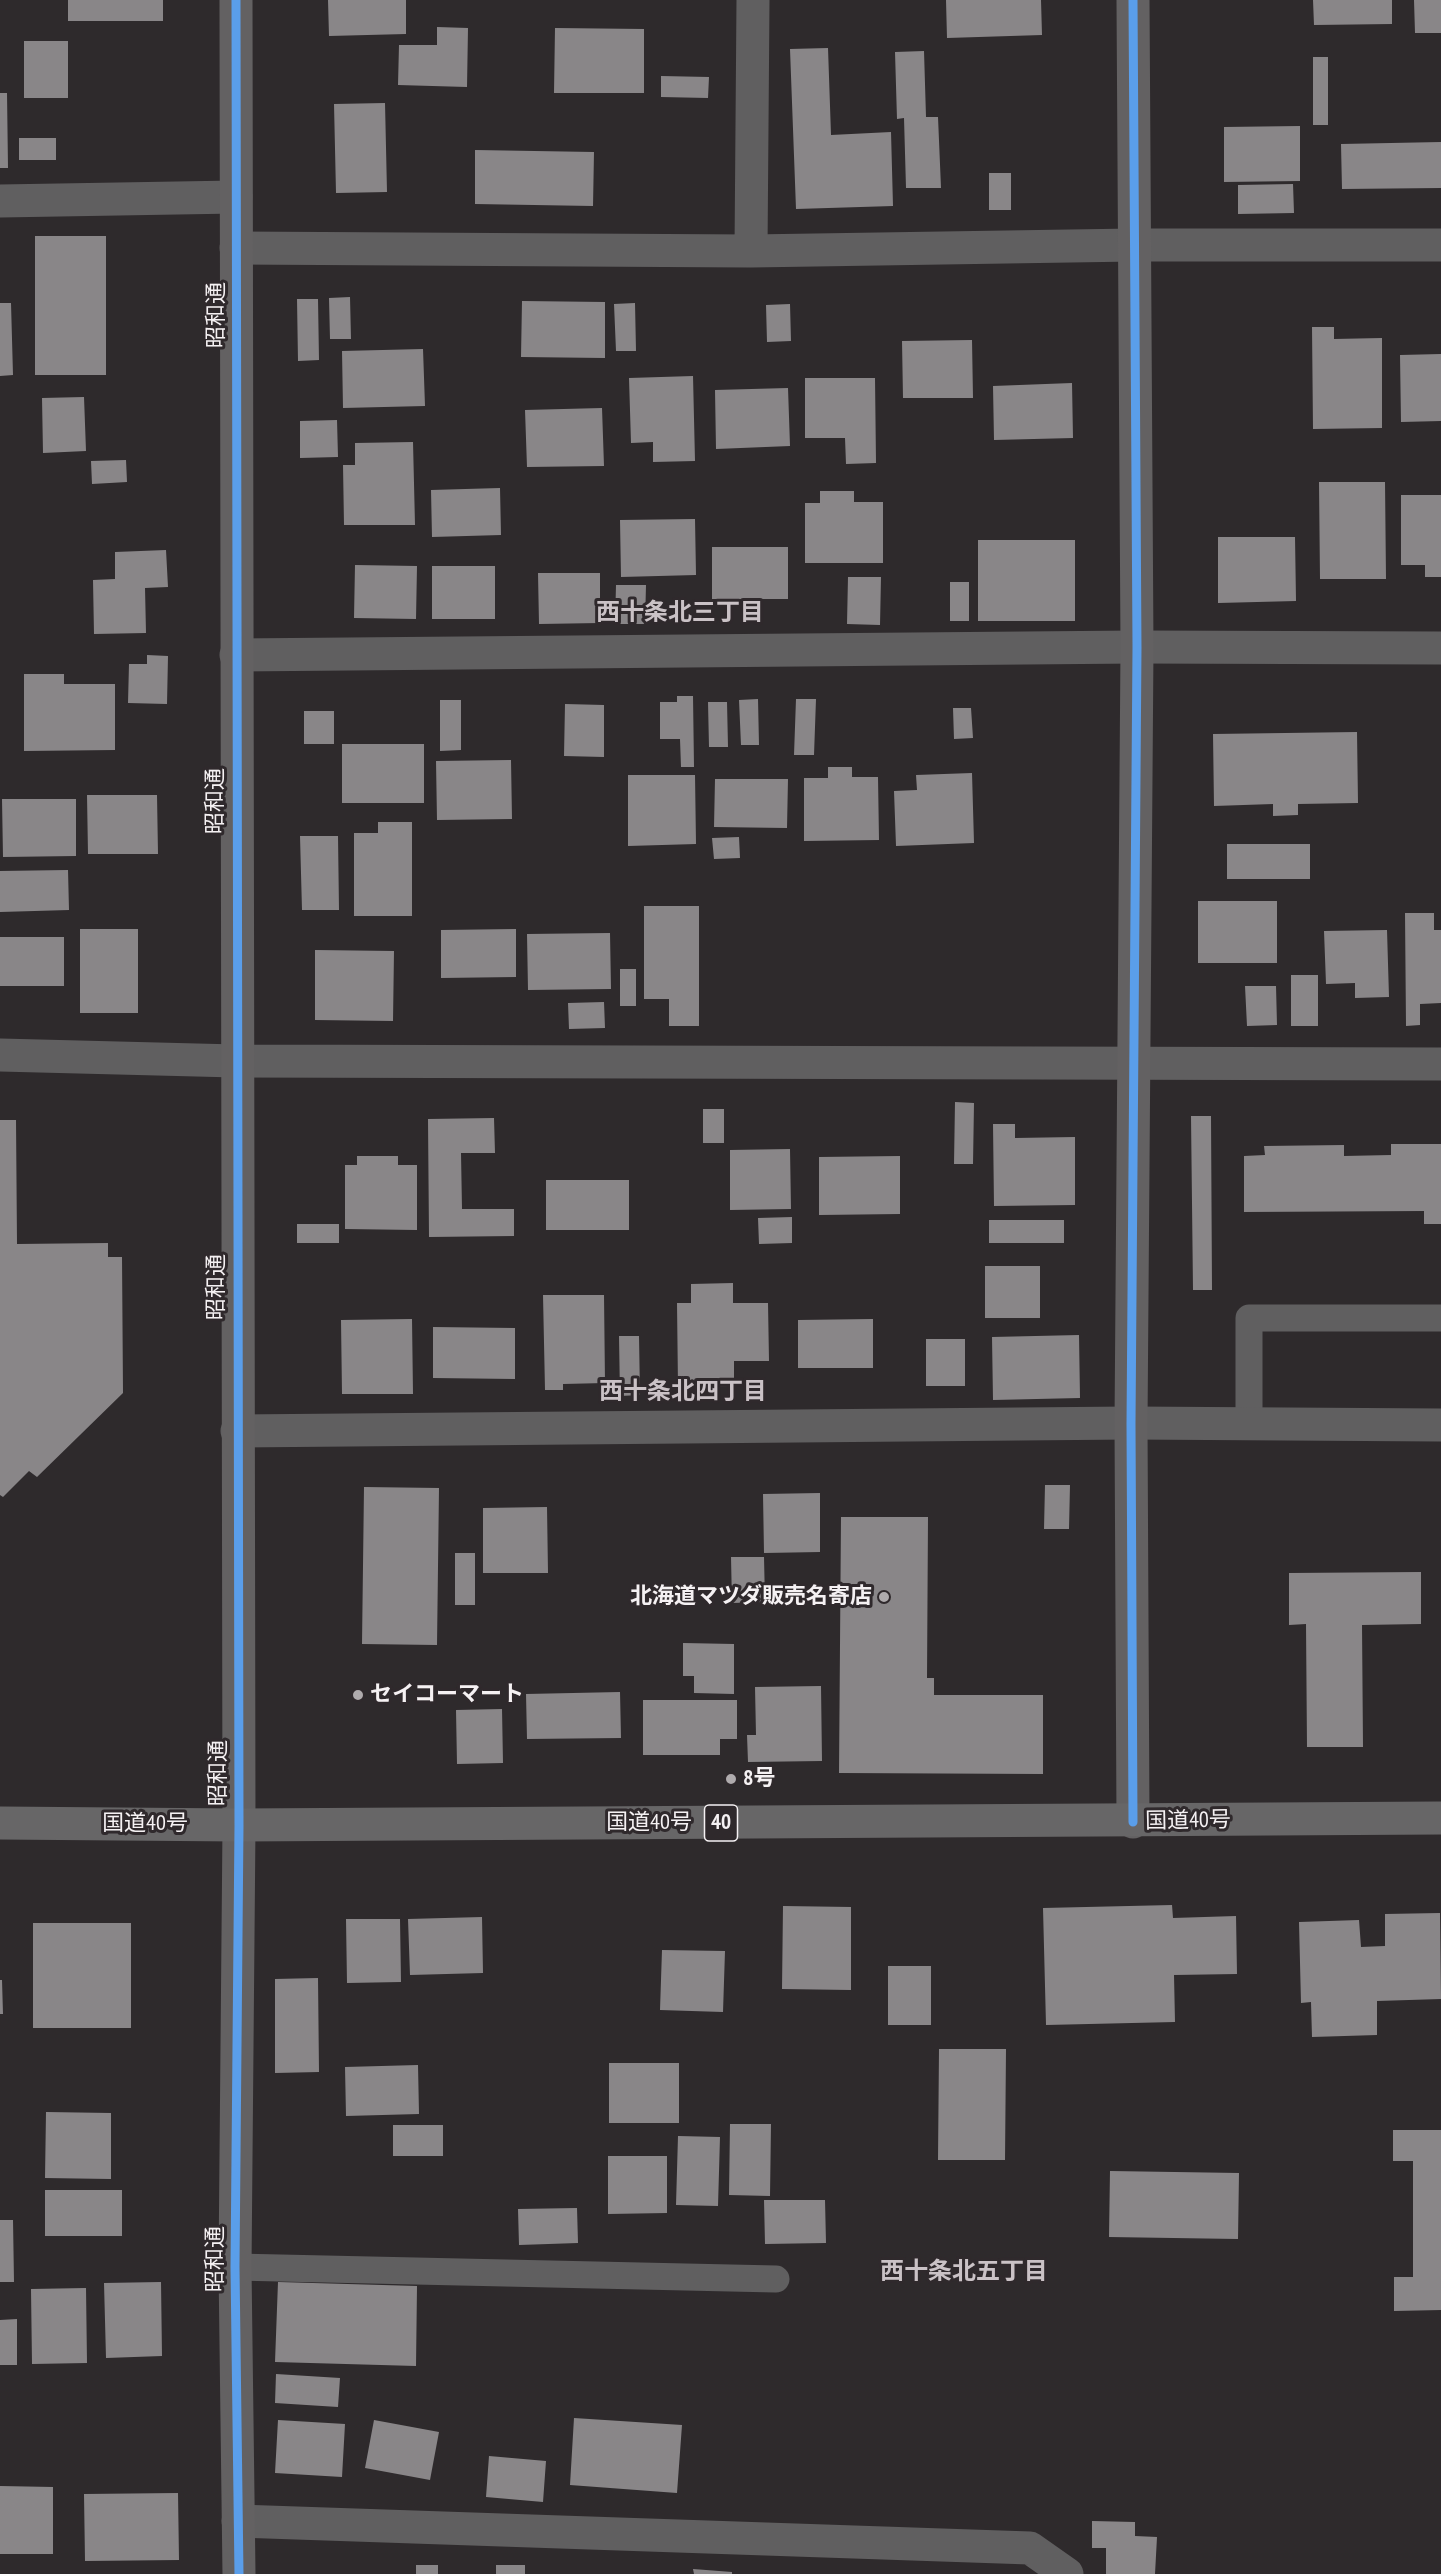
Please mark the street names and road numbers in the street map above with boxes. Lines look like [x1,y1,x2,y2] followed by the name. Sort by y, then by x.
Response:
[204,282,230,348] street label: 昭和通
[203,768,229,834] street label: 昭和通
[204,1254,230,1320] street label: 昭和通
[206,1740,232,1806] street label: 昭和通
[704,1805,738,1841] road number: 40
[1145,1807,1231,1835] street label: 国道40号
[606,1810,692,1836] street label: 国道40号
[102,1811,188,1837] street label: 国道40号
[203,2226,229,2292] street label: 昭和通

